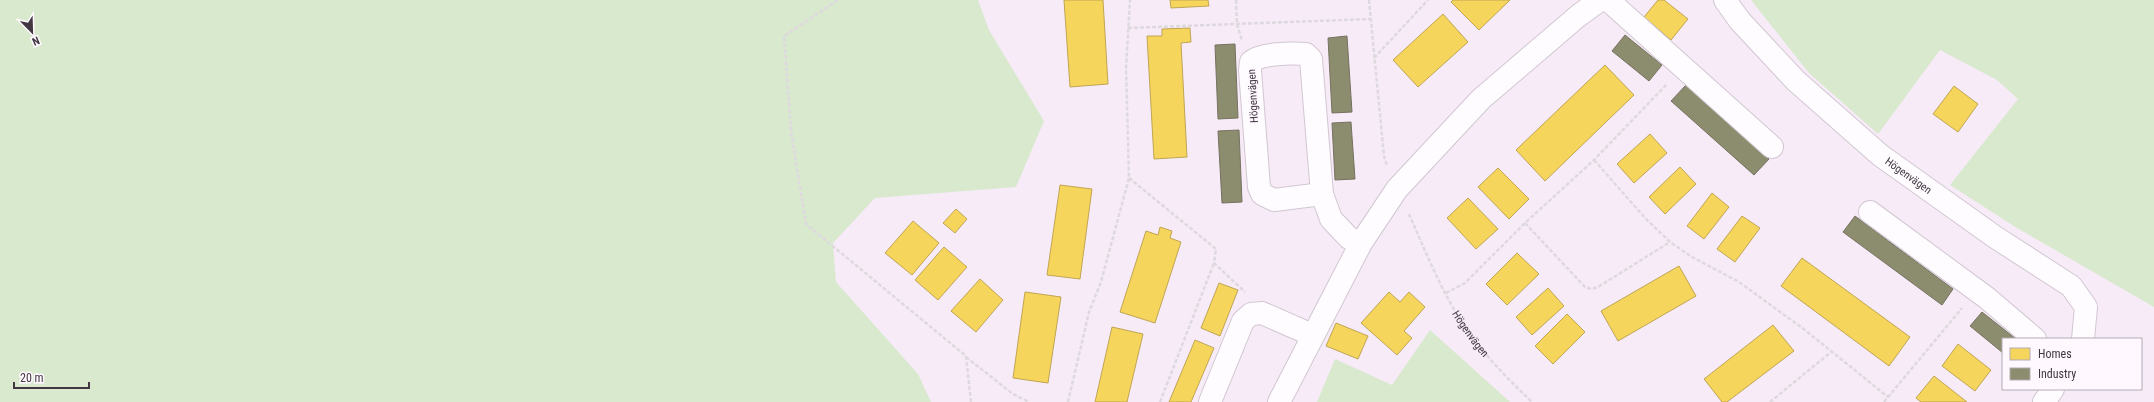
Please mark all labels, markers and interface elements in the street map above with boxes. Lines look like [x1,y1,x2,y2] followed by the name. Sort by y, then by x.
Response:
[12,12,52,52] north arrow
[30,33,41,48] text: N
[1245,69,1261,123] street label: Högenvägen
[1883,154,1934,196] street label: Högenvägen
[1450,308,1492,360] street label: Högenvägen
[2002,338,2142,390] legend
[2038,347,2072,361] text: Homes
[14,364,89,390] scale bar
[2038,367,2076,381] text: Industry
[20,371,44,385] text: 20 m

